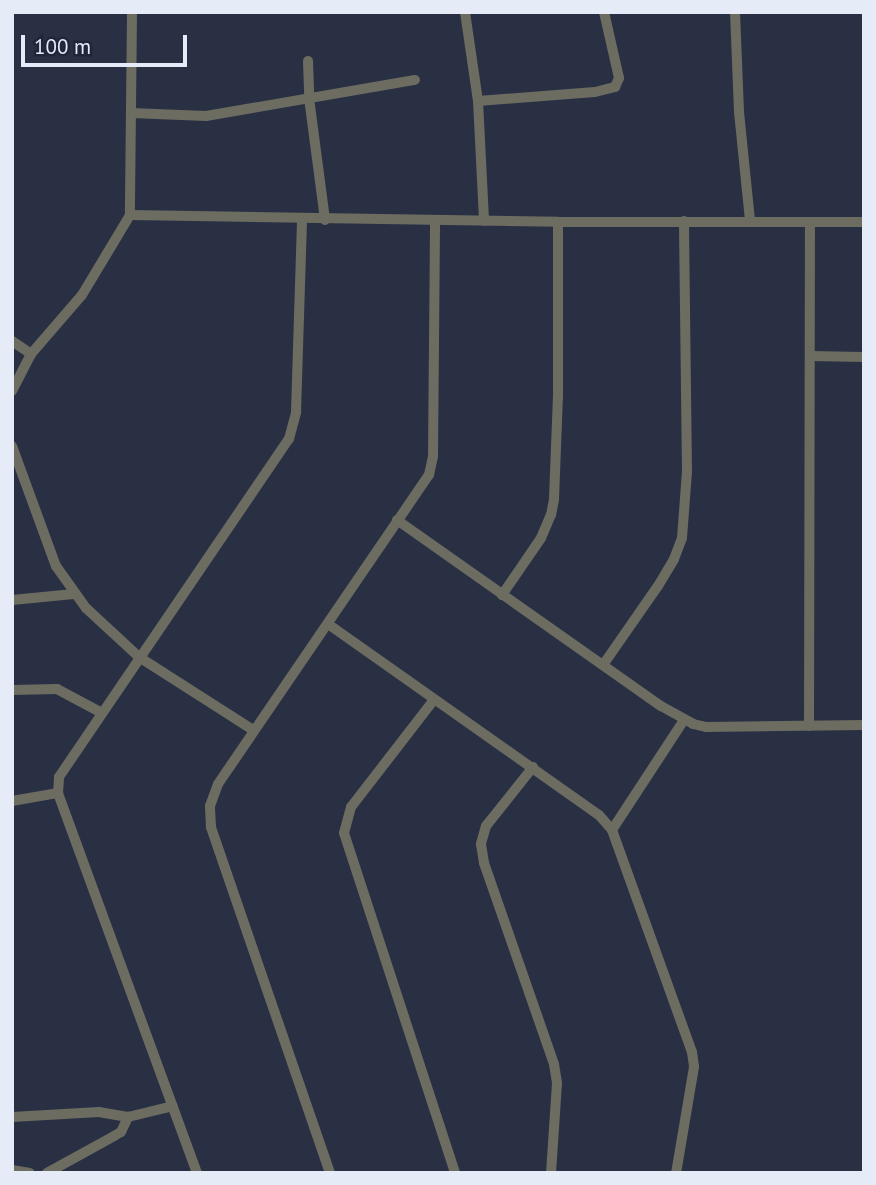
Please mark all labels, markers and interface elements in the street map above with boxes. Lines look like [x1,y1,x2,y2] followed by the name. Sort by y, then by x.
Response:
[24,21,191,65] scale bar
[34,33,91,60] text: 100 m

